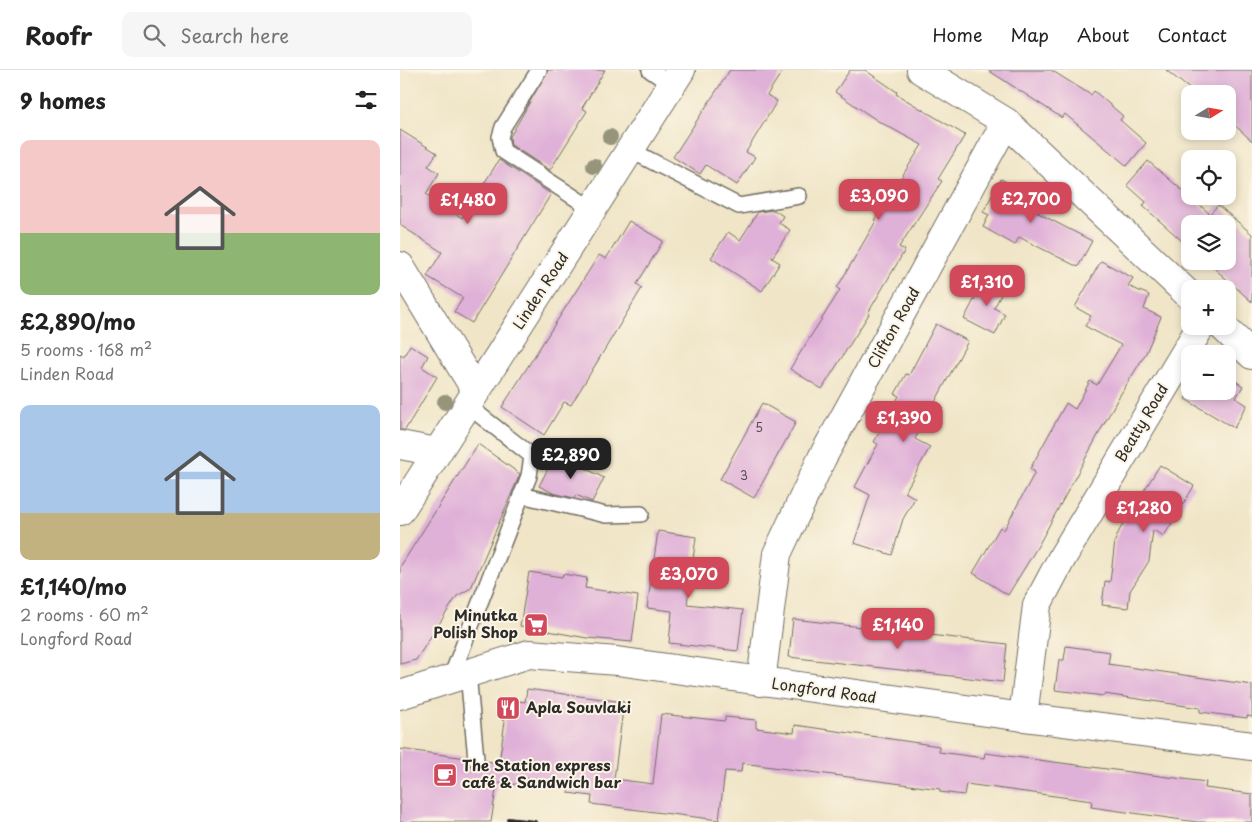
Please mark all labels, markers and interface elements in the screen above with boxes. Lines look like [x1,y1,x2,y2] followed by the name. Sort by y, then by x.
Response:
[122,12,472,57] search box
[25,17,92,53] text: Roofr
[140,21,168,49] icon: search
[180,21,289,49] text: Search here
[932,21,982,48] text: Home
[1010,21,1049,48] text: Map
[1077,21,1129,48] text: About
[1157,21,1227,48] text: Contact
[20,84,106,116] text: 9 homes
[1181,85,1236,140] north arrow
[1181,85,1236,400] map controls
[352,86,380,114] icon: filters
[1181,150,1236,205] button: locate
[155,173,245,263] icon: home
[838,178,920,221] pin: £3,090
[427,182,509,225] pin: £1,480
[990,182,1072,224] pin: £2,700
[850,183,908,207] text: £3,090
[1002,186,1060,210] text: £2,700
[440,187,496,211] text: £1,480
[1181,215,1236,270] button: layers
[506,247,573,333] street label: Linden Road
[946,264,1028,307] pin: £1,310
[961,269,1013,293] text: £1,310
[1181,280,1236,335] button: +
[861,282,925,372] street label: Clifton Road
[20,305,135,337] text: £2,890/mo
[20,337,152,361] text: 5 rooms · 168 m²
[1181,345,1236,400] button: −
[20,361,114,385] text: Linden Road
[1108,379,1173,466] street label: Beatty Road
[863,400,945,443] pin: £1,390
[877,405,931,429] text: £1,390
[755,418,763,436] house number: 5
[155,438,245,528] icon: home
[530,438,612,480] pin: £2,890
[542,442,600,466] text: £2,890
[740,466,748,484] house number: 3
[1103,490,1185,533] pin: £1,280
[1116,495,1172,519] text: £1,280
[648,556,730,599] pin: £3,070
[660,561,718,585] text: £3,070
[20,570,127,602] text: £1,140/mo
[20,602,149,626] text: 2 rooms · 60 m²
[433,603,518,643] place label: Minutka Polish Shop
[857,608,939,650] pin: £1,140
[523,612,549,638] supermarket icon: Minutka Polish Shop
[872,612,924,636] text: £1,140
[20,626,132,650] text: Longford Road
[770,671,878,708] street label: Longford Road
[495,695,521,721] restaurant icon: Apla Souvlaki
[526,695,631,718] place label: Apla Souvlaki
[462,753,621,793] place label: The Station express café & Sandwich bar
[432,762,458,788] cafe icon: The Station express café & Sandwich bar

